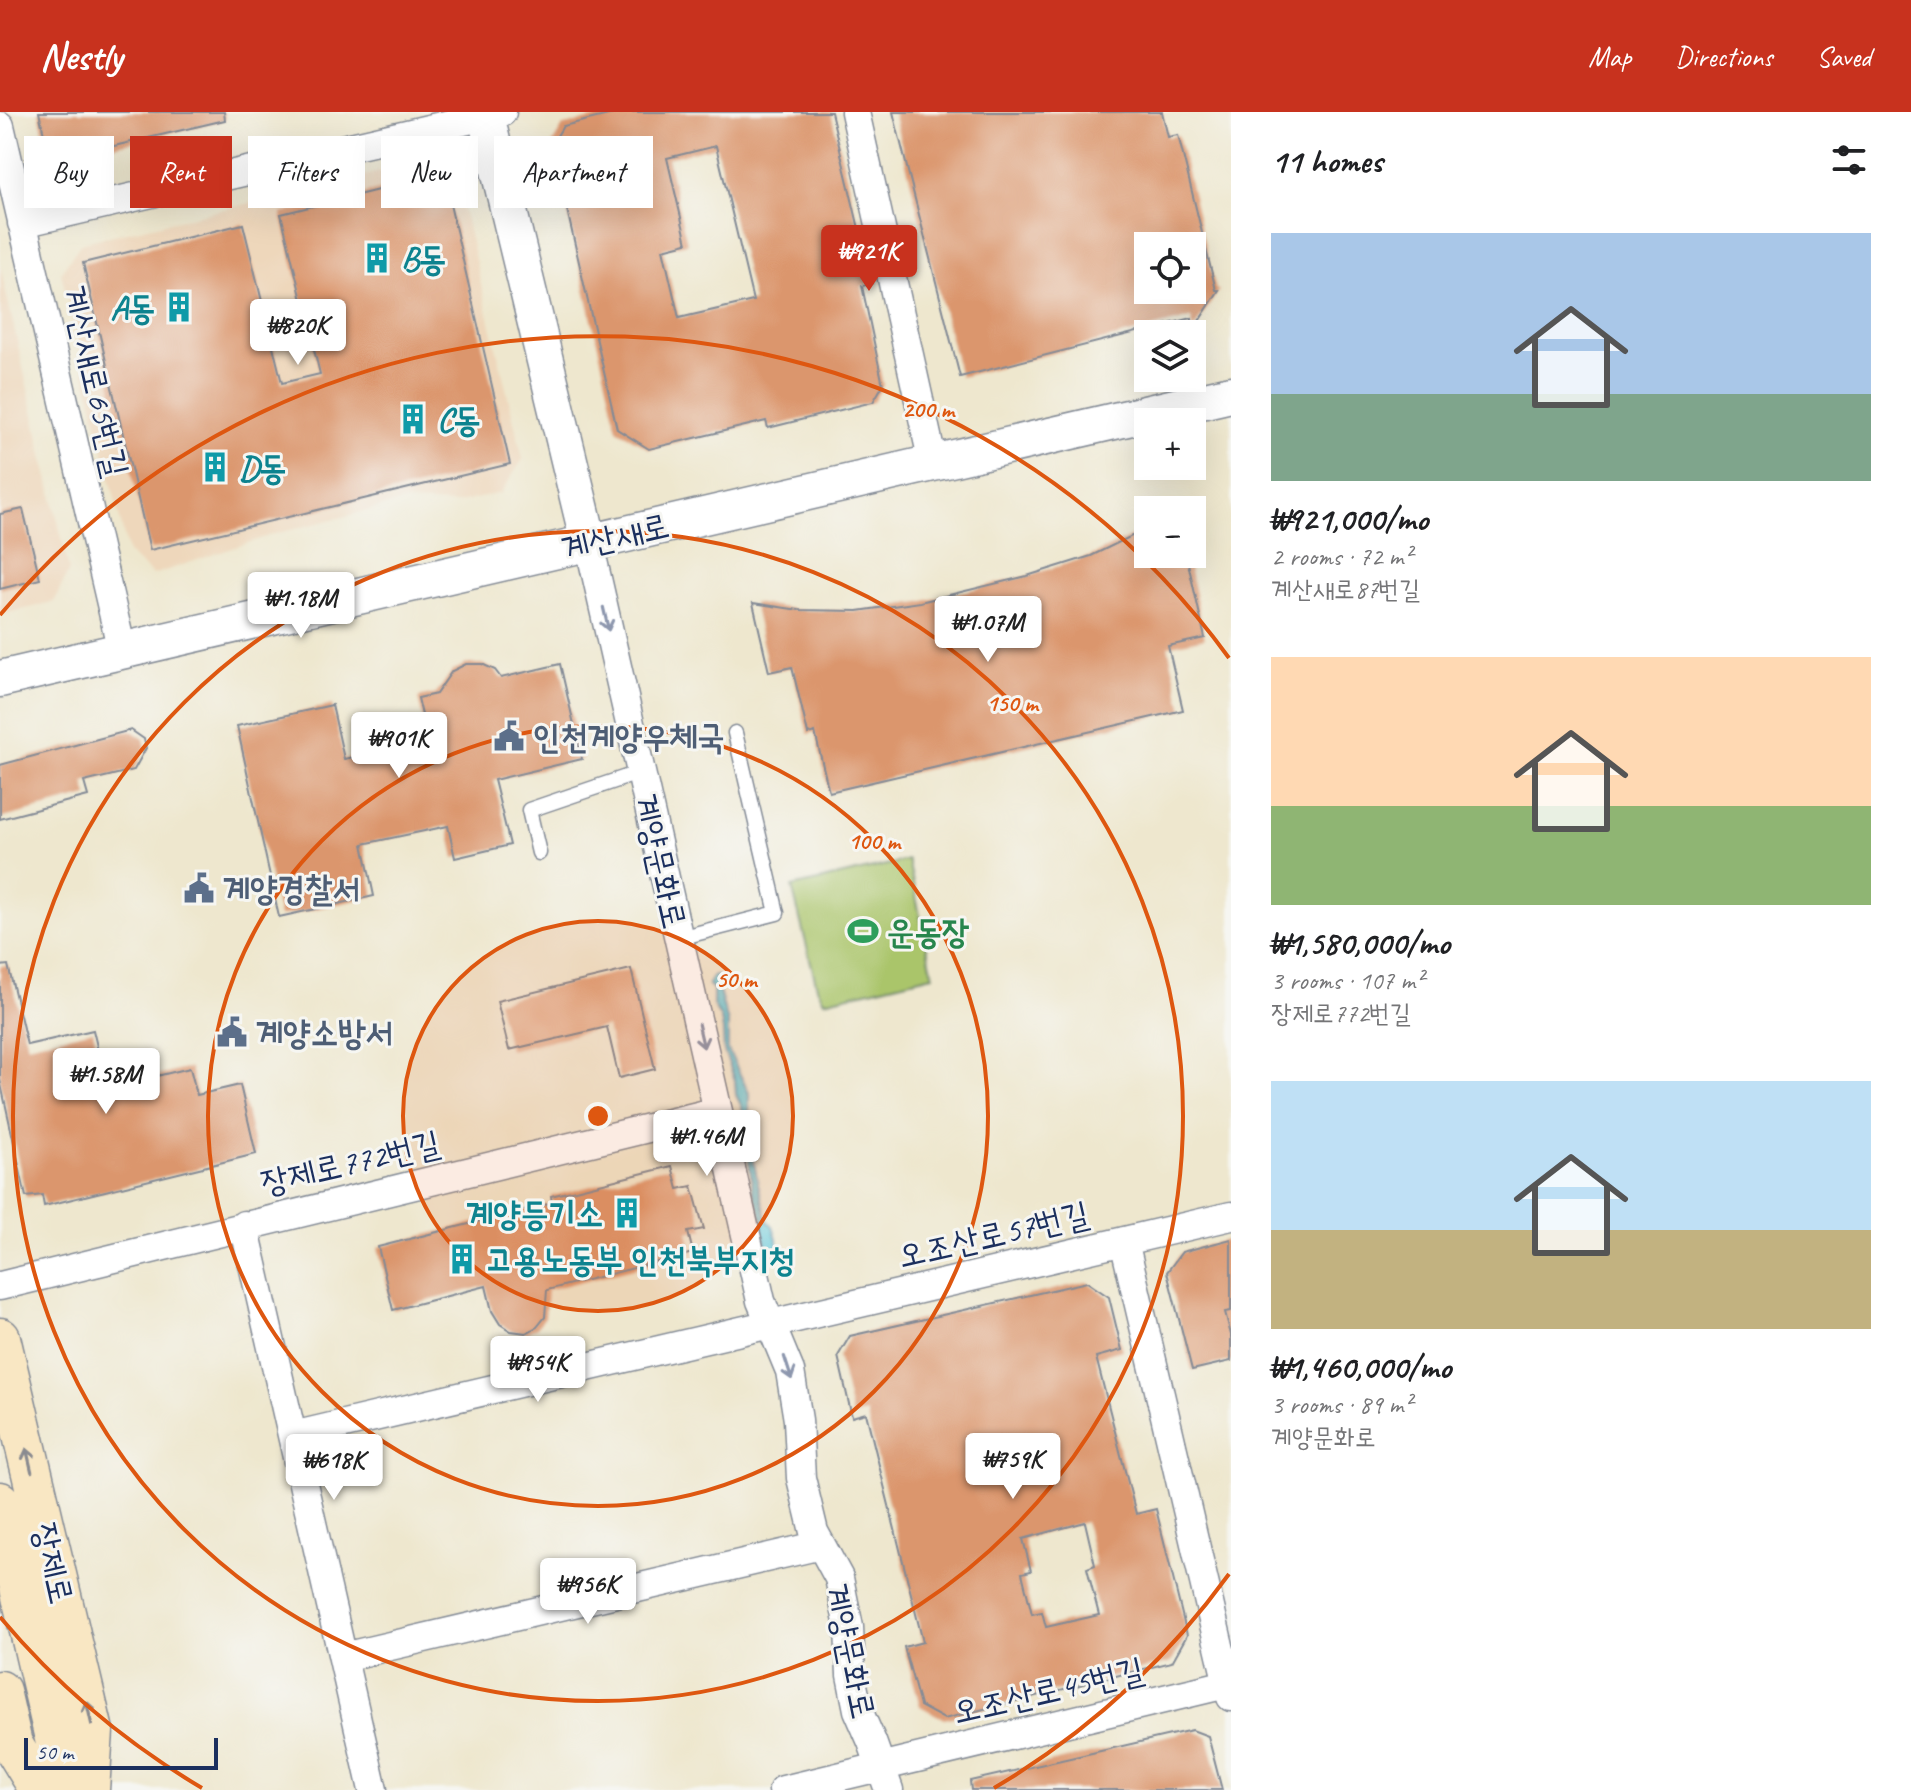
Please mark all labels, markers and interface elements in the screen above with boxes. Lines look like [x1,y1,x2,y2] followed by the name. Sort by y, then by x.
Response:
[40,33,122,80] text: Nestly
[1588,39,1631,74] text: Map
[1675,39,1773,74] text: Directions
[1817,39,1871,74] text: Saved
[24,136,114,208] chip: Buy
[130,136,232,208] chip: Rent
[248,136,365,208] chip: Filters
[381,136,478,208] chip: New
[494,136,653,208] chip: Apartment
[1827,138,1871,182] icon: filters
[1271,139,1382,182] text: 11 homes
[813,225,925,293] pin: ₩921K
[1134,232,1206,568] map controls
[1134,232,1206,304] button: locate
[839,234,899,267] text: ₩921K
[401,237,446,280] place label: B동
[360,241,394,275] building icon: B동
[53,281,138,481] street label: 계산새로65번길
[1499,285,1643,429] icon: home
[110,286,155,329] place label: A동
[162,290,196,324] building icon: A동
[242,299,354,367] pin: ₩820K
[268,308,328,341] text: ₩820K
[1134,320,1206,392] button: layers
[902,394,956,424] text: 200 m
[437,398,481,441] place label: C동
[396,402,430,436] building icon: C동
[1134,408,1206,480] button: +
[239,446,286,489] place label: D동
[198,450,232,484] building icon: D동
[1134,496,1206,568] button: −
[1271,497,1428,540] text: ₩921,000/mo
[557,503,673,570] street label: 계산새로
[1271,540,1412,573] text: 2 rooms · 72 m²
[236,572,366,640] pin: ₩1.18M
[1271,573,1420,606] text: 계산새로87번길
[266,581,336,614] text: ₩1.18M
[923,596,1053,664] pin: ₩1.07M
[953,605,1023,638] text: ₩1.07M
[599,606,614,631] one-way arrow
[986,688,1040,718] text: 150 m
[1499,709,1643,853] icon: home
[343,712,455,780] pin: ₩901K
[533,715,725,758] place label: 인천계양우체국
[492,719,526,753] public building icon: 인천계양우체국
[369,721,429,754] text: ₩901K
[624,790,697,933] street label: 계양문화로
[848,826,902,856] text: 100 m
[223,867,360,910] place label: 계양경찰서
[182,871,216,905] public building icon: 계양경찰서
[887,910,970,953] place label: 운동장
[846,914,880,948] sports icon: 운동장
[1271,921,1450,964] text: ₩1,580,000/mo
[716,964,759,994] text: 50 m
[1271,964,1423,997] text: 3 rooms · 107 m²
[1271,997,1411,1030] text: 장제로772번길
[256,1011,393,1054] place label: 계양소방서
[215,1015,249,1049] public building icon: 계양소방서
[694,1023,709,1048] one-way arrow
[41,1048,171,1116] pin: ₩1.58M
[71,1057,141,1090] text: ₩1.58M
[584,1102,612,1130] centre of rings
[642,1110,772,1178] pin: ₩1.46M
[671,1119,743,1152] text: ₩1.46M
[256,1121,444,1204] street label: 장제로772번길
[1499,1133,1643,1277] icon: home
[466,1192,603,1235] place label: 계양등기소
[893,1192,1093,1277] street label: 오조산로57번길
[610,1196,644,1230] building icon: 계양등기소
[486,1238,795,1281] place label: 고용노동부 인천북부지청
[445,1242,479,1276] building icon: 고용노동부 인천북부지청
[482,1336,594,1404] pin: ₩954K
[508,1345,568,1378] text: ₩954K
[1271,1345,1451,1388] text: ₩1,460,000/mo
[781,1355,796,1380] one-way arrow
[1271,1388,1412,1421] text: 3 rooms · 89 m²
[1271,1421,1376,1454] text: 계양문화로
[957,1433,1069,1501] pin: ₩759K
[278,1434,390,1502] pin: ₩618K
[983,1442,1043,1475] text: ₩759K
[304,1443,364,1476] text: ₩618K
[21,1447,36,1473] one-way arrow
[23,1518,84,1608] street label: 장제로
[532,1558,644,1626] pin: ₩956K
[558,1567,618,1600] text: ₩956K
[815,1580,886,1722] street label: 계양문화로
[948,1648,1148,1733] street label: 오조산로45번길
[81,1700,96,1726] one-way arrow
[24,1734,218,1770] scale bar
[36,1738,73,1766] text: 50 m

